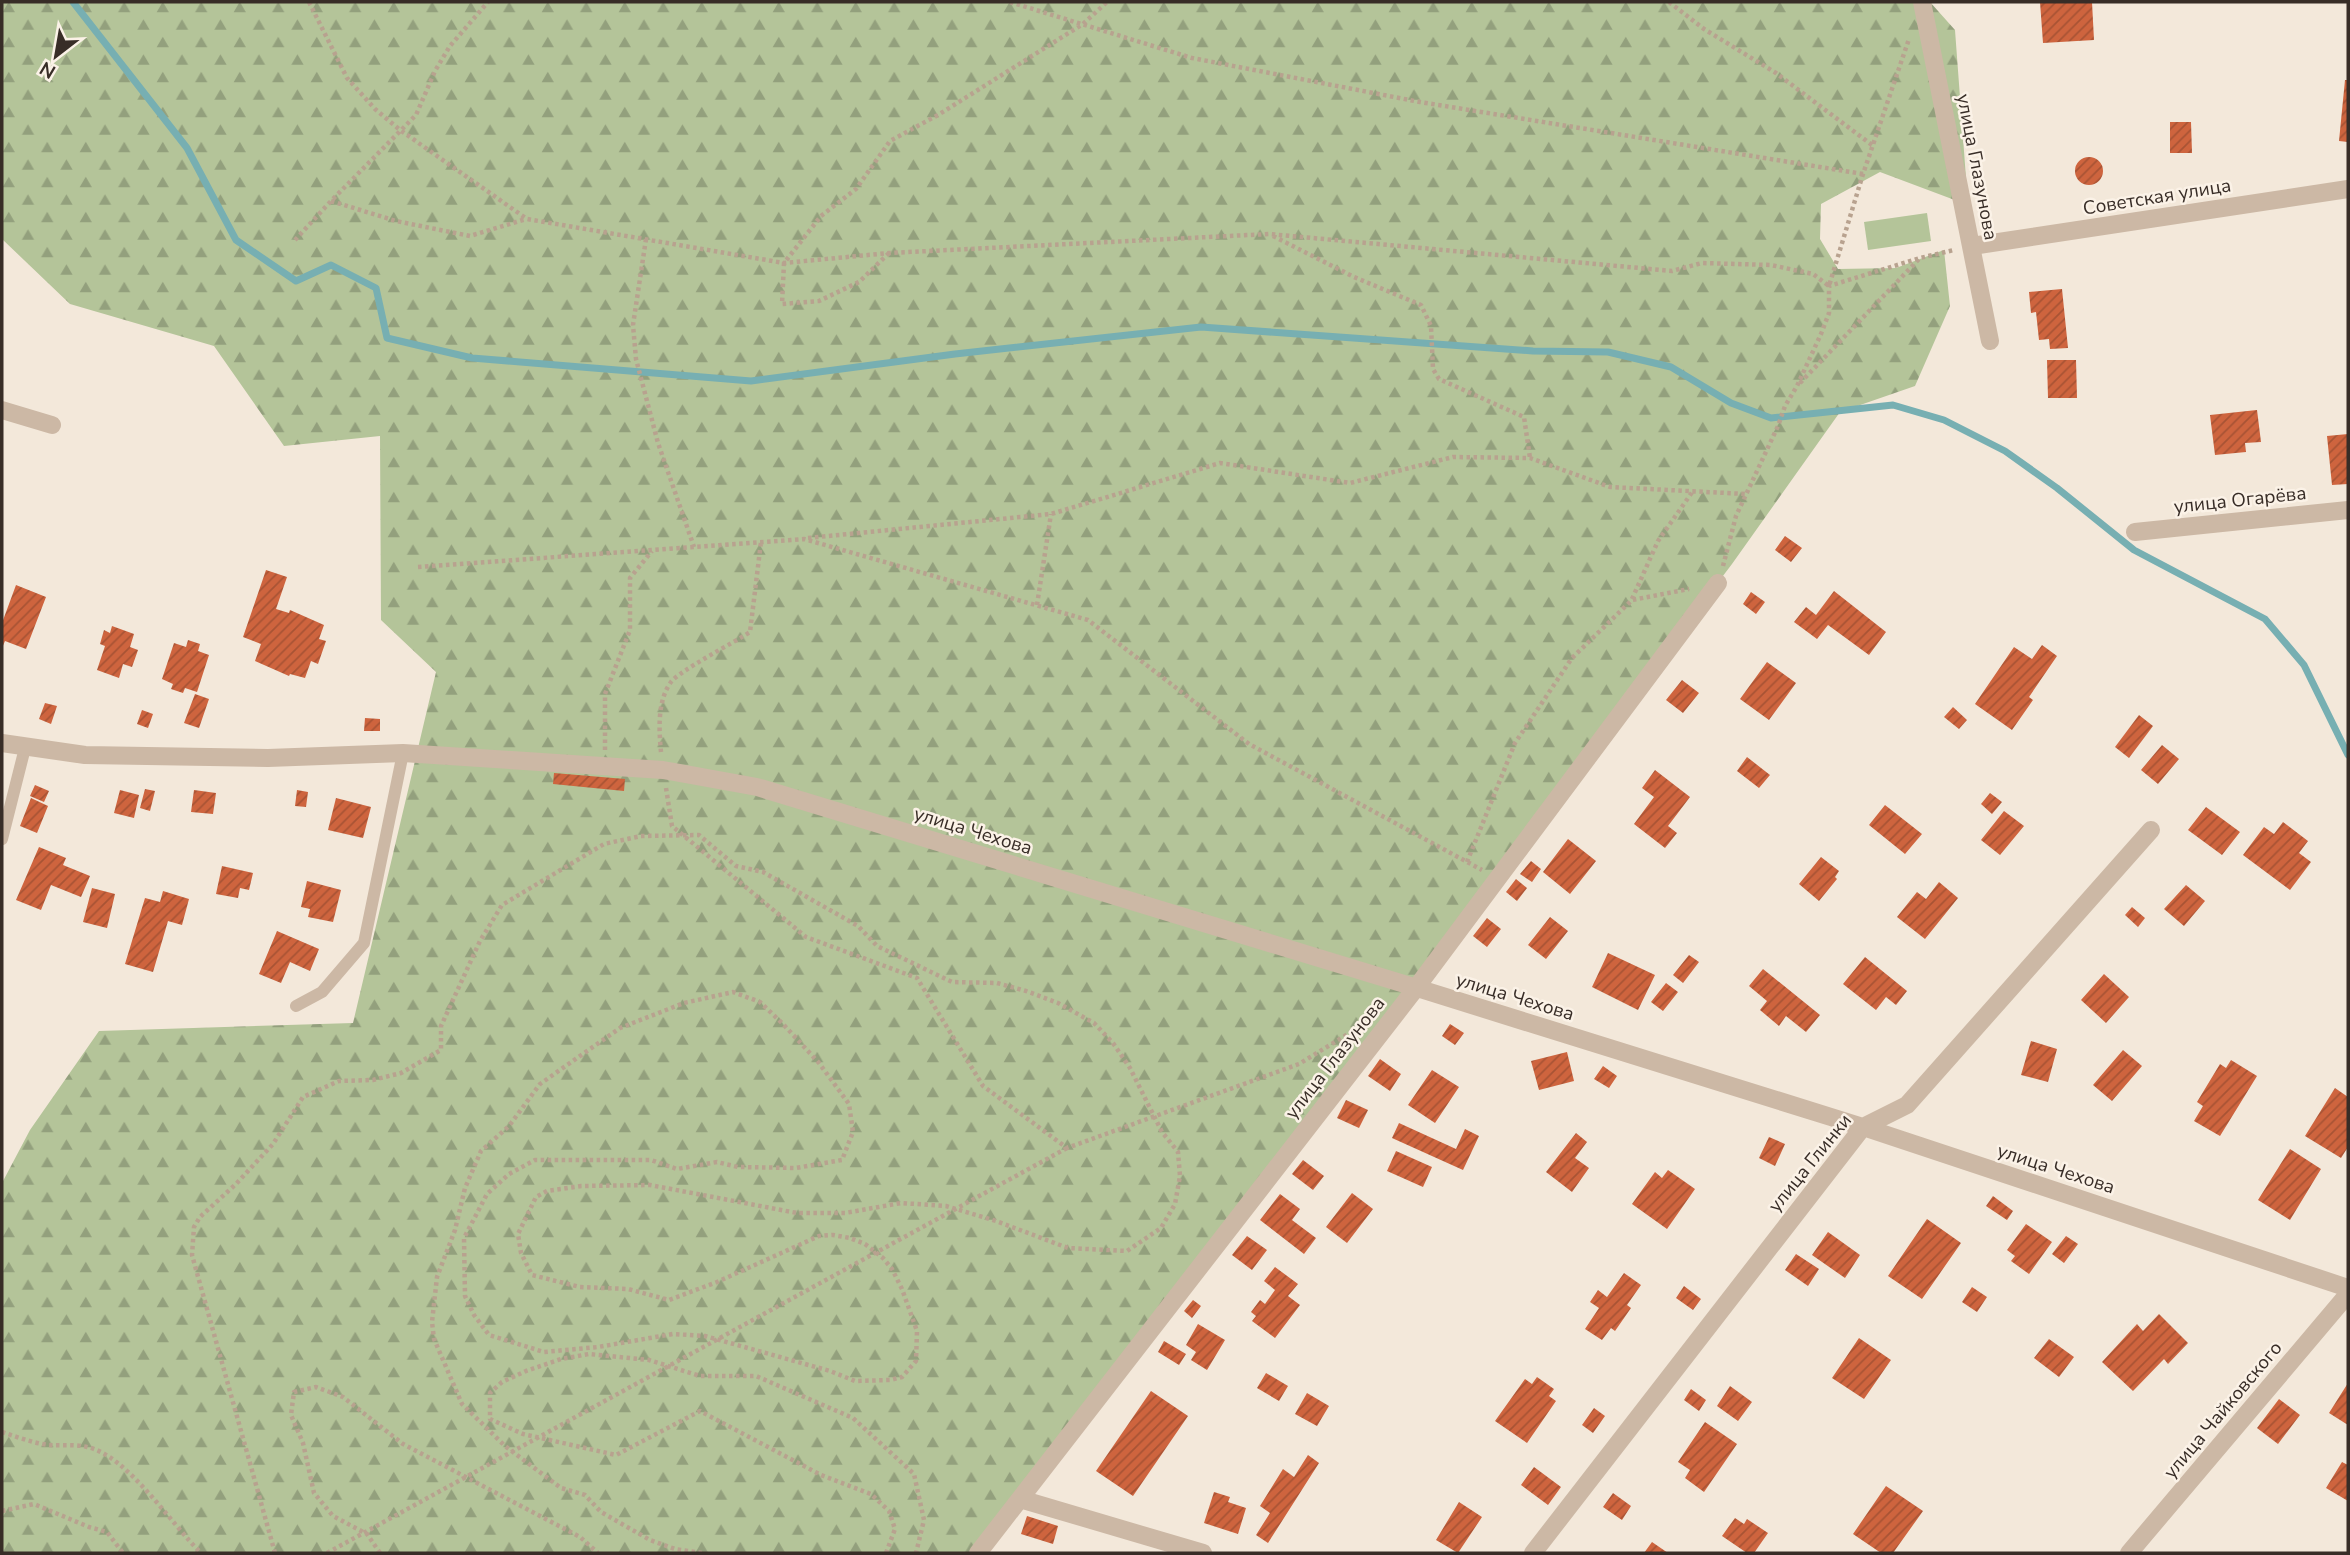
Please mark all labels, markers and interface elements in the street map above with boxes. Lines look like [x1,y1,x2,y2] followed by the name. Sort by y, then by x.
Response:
[21,21,91,91] north arrow
[35,55,61,85] text: N
[1950,92,2004,242] street label: улица Глазунова
[2081,172,2233,222] street label: Советская улица
[2172,480,2308,520] street label: улица Огарёва
[911,801,1035,861] street label: улица Чехова
[1453,967,1577,1027] street label: улица Чехова
[1279,991,1391,1125] street label: улица Глазунова
[1762,1108,1858,1218] street label: улица Глинки
[1994,1138,2118,1200] street label: улица Чехова
[2158,1336,2288,1484] street label: улица Чайковского

